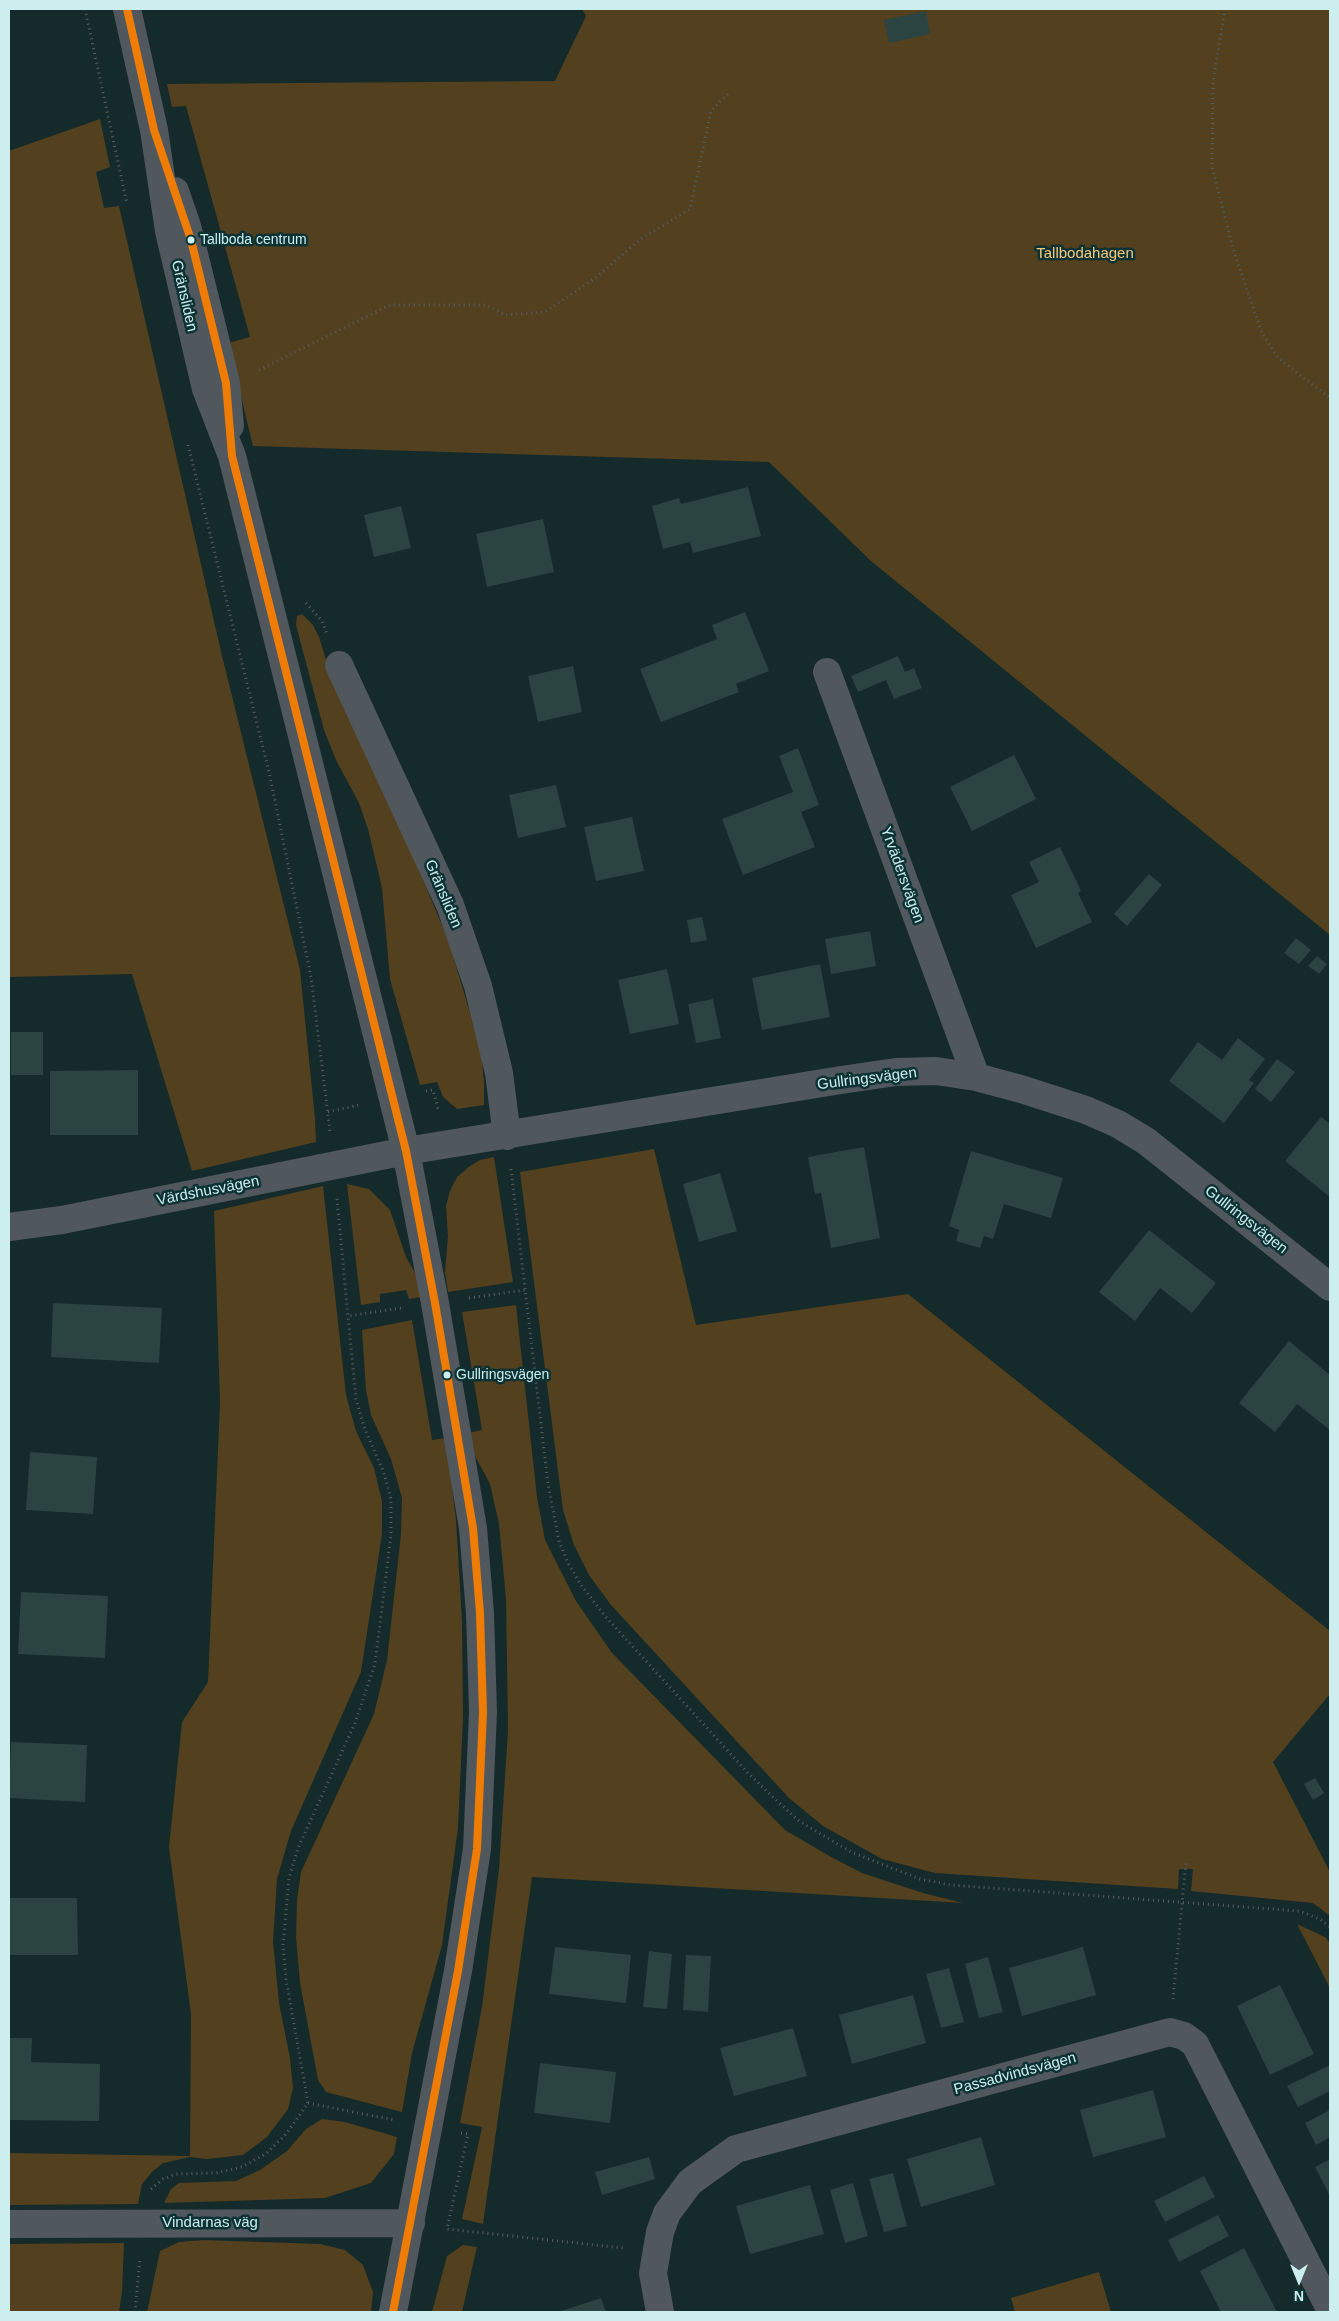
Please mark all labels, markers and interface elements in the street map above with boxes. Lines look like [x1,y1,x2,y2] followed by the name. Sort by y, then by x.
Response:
[200,232,307,248] place label: Tallboda centrum
[186,235,196,245] marker: Tallboda centrum
[1036,245,1134,263] park label: Tallbodahagen
[167,259,201,333] street label: Gränsliden
[876,825,928,925] street label: Yrvädersvägen
[421,857,465,931] street label: Gränsliden
[816,1064,918,1094] street label: Gullringsvägen
[155,1172,261,1210] street label: Värdshusvägen
[1201,1182,1291,1258] street label: Gullringsvägen
[456,1367,549,1383] place label: Gullringsvägen
[442,1370,452,1380] marker: Gullringsvägen
[952,2049,1078,2099] street label: Passadvindsvägen
[162,2214,258,2232] street label: Vindarnas väg
[1274,2256,1324,2306] north arrow
[1294,2288,1304,2304] text: N

